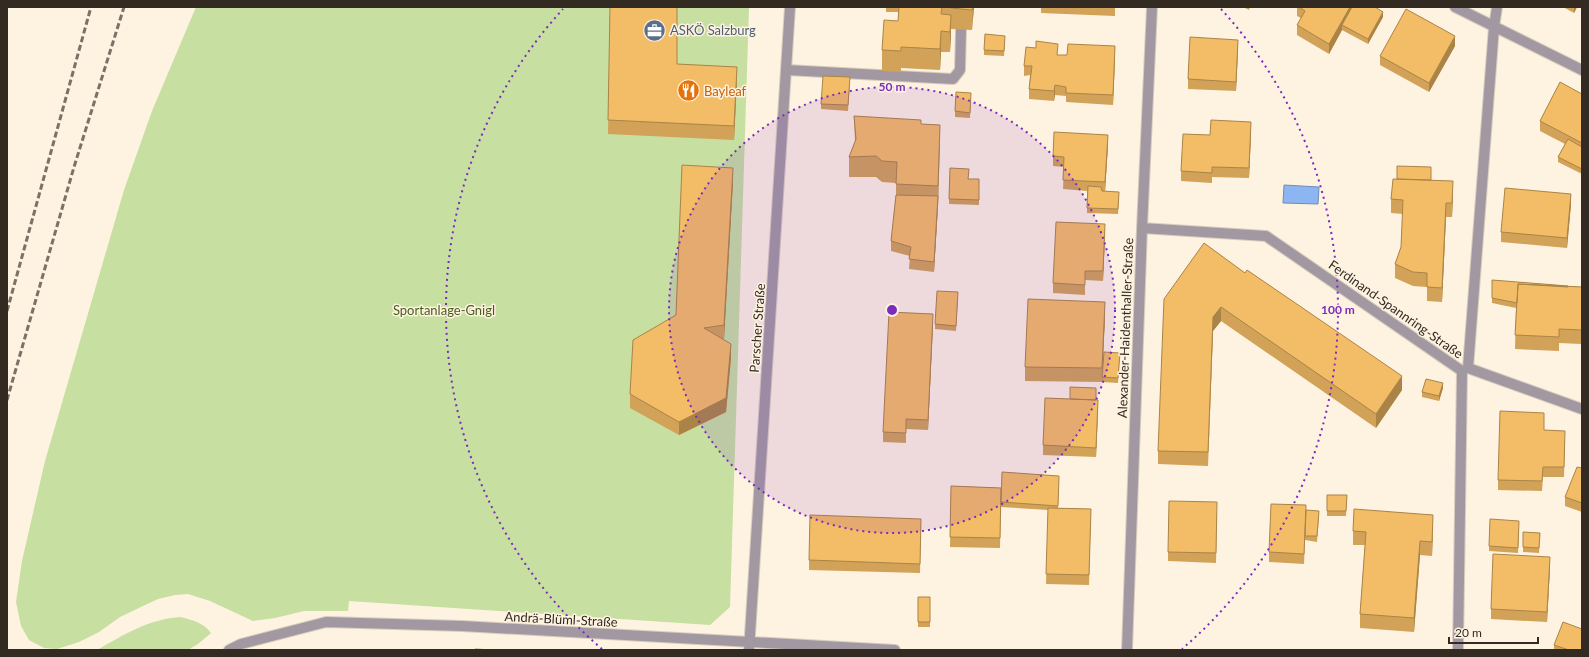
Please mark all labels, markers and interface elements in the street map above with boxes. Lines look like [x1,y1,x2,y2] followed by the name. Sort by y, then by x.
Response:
[641,17,667,43] office icon: ASKÖ Salzburg
[670,22,756,38] place label: ASKÖ Salzburg
[675,78,701,104] restaurant icon: Bayleaf
[879,79,905,94] text: 50 m
[704,83,747,99] place label: Bayleaf
[1114,237,1136,418] street label: Alexander-Haidenthaller-Straße
[1326,256,1466,362] street label: Ferdinand-Spannring-Straße
[746,283,768,373] street label: Parscher Straße
[393,302,495,318] park label: Sportanlage-Gnigl
[1321,302,1355,317] text: 100 m
[885,303,899,317] centre of rings
[504,608,618,630] street label: Andrä-Blüml-Straße
[1449,619,1538,645] scale bar
[1455,625,1482,640] text: 20 m

